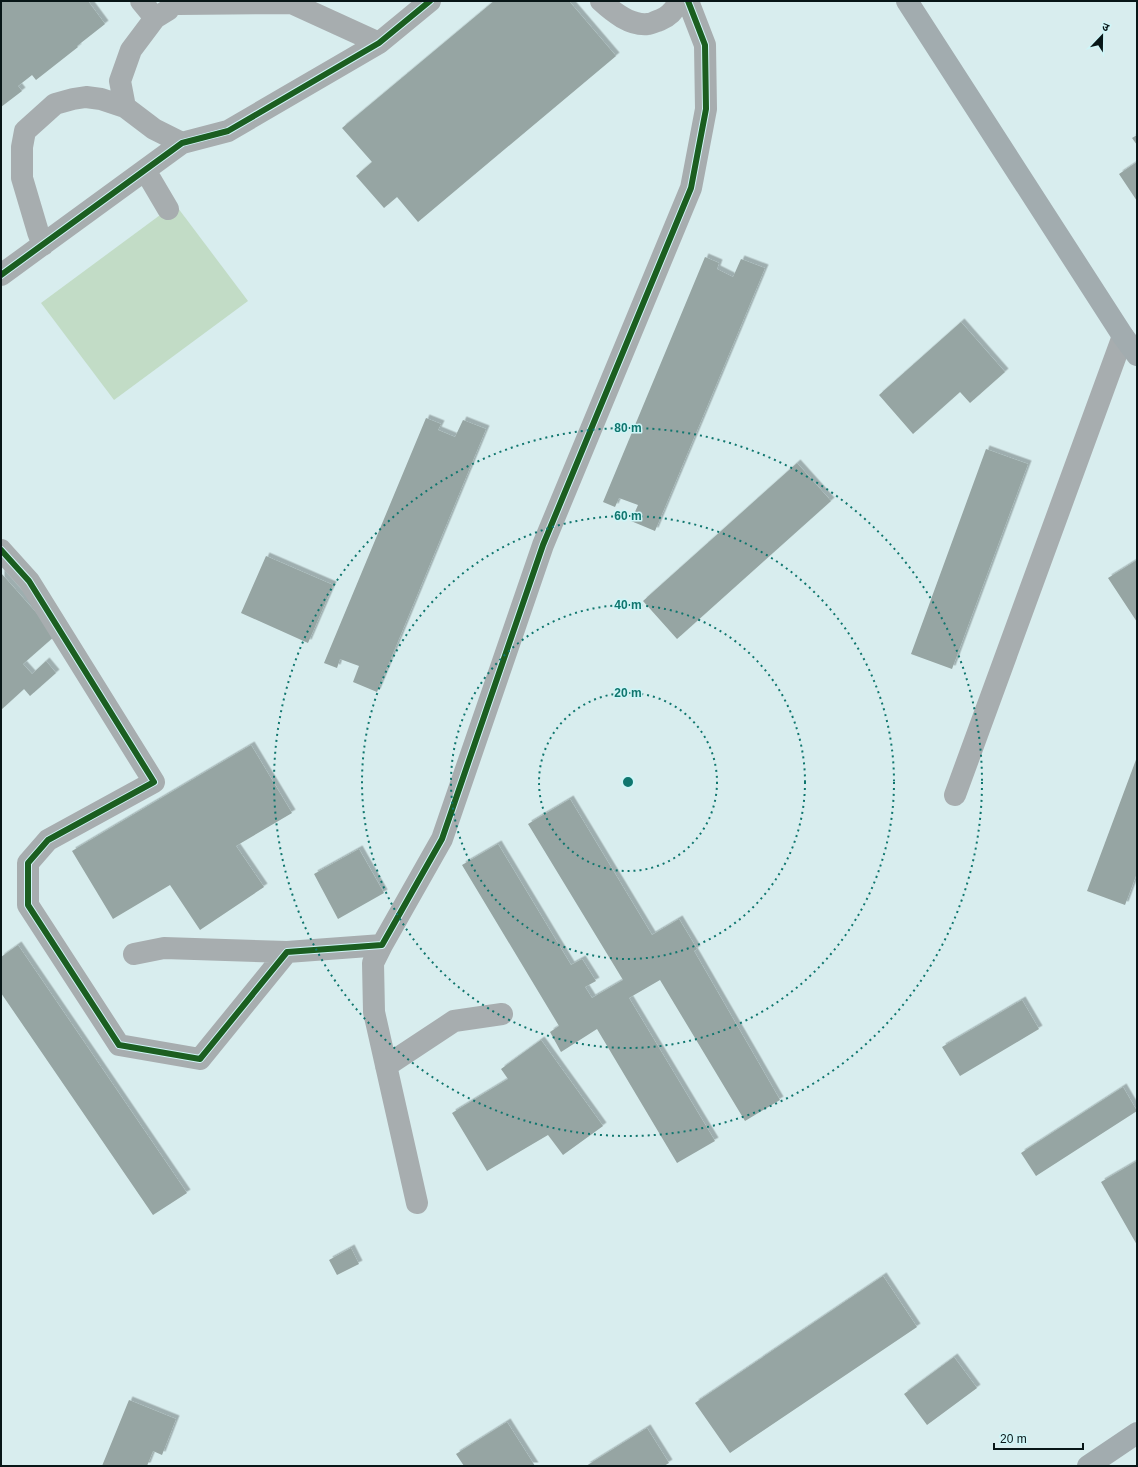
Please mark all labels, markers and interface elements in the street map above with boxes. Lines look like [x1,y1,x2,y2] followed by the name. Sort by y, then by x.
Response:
[1082,16,1122,56] north arrow
[1101,20,1111,34] text: उ
[614,421,642,435] text: 80 m
[614,509,642,523] text: 60 m
[614,598,642,612] text: 40 m
[614,686,642,700] text: 20 m
[621,775,635,789] centre of rings
[994,1425,1083,1451] scale bar
[1000,1432,1027,1446] text: 20 m

